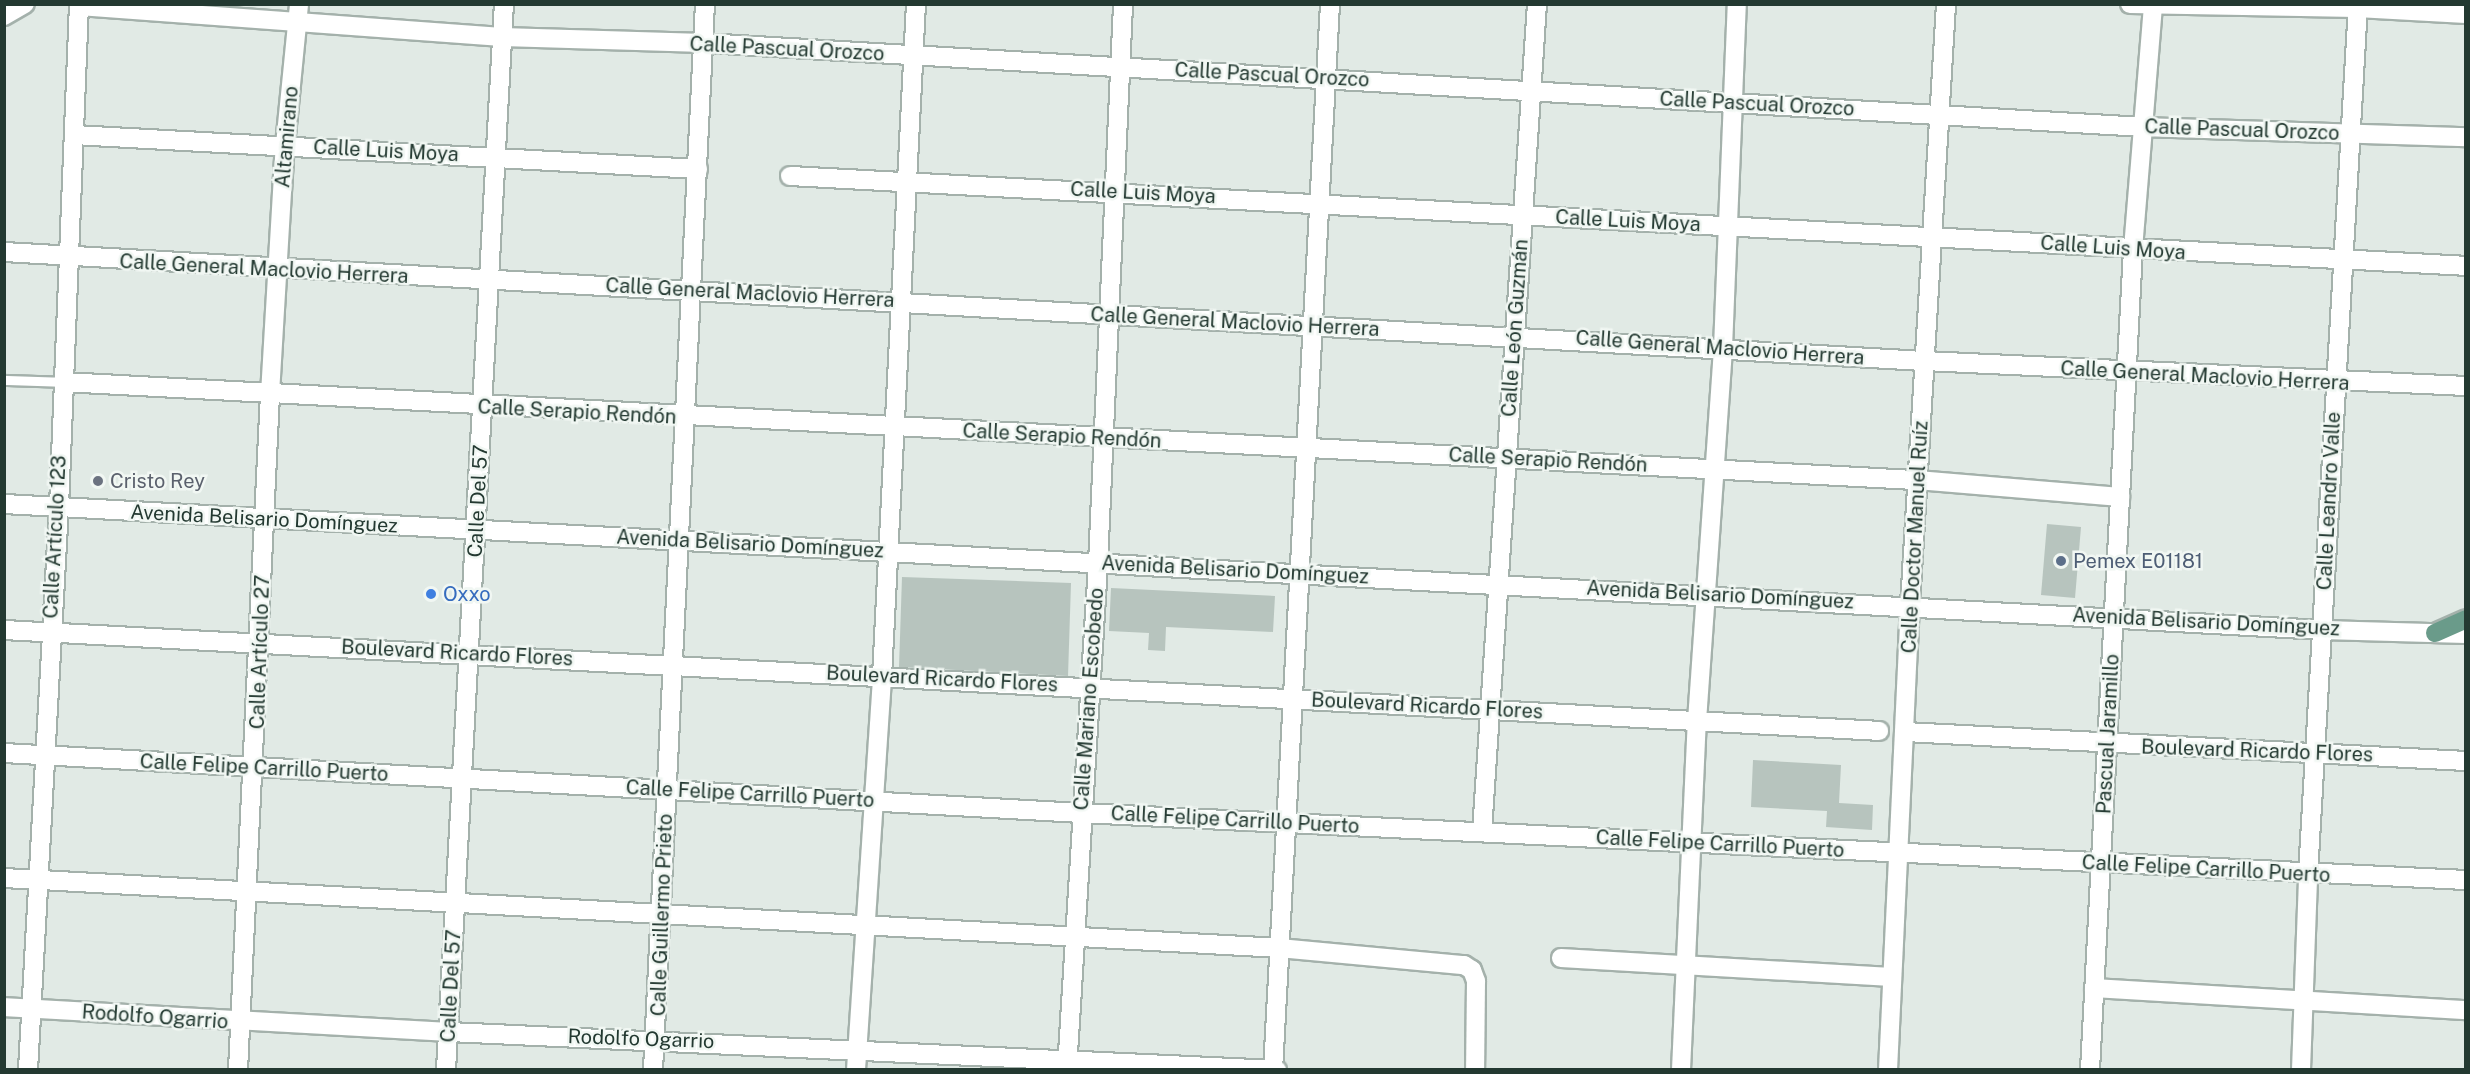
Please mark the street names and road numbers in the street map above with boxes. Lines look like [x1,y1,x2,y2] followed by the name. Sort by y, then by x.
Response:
[689,32,885,66] street label: Calle Pascual Orozco
[1174,58,1370,92] street label: Calle Pascual Orozco
[271,85,303,189] street label: Altamirano
[1659,87,1855,121] street label: Calle Pascual Orozco
[2144,115,2340,145] street label: Calle Pascual Orozco
[313,135,459,167] street label: Calle Luis Moya
[1070,177,1216,209] street label: Calle Luis Moya
[1555,205,1701,237] street label: Calle Luis Moya
[2039,231,2187,265] street label: Calle Luis Moya
[1497,238,1533,418] street label: Calle León Guzmán
[119,249,409,289] street label: Calle General Maclovio Herrera
[605,273,895,313] street label: Calle General Maclovio Herrera
[1090,302,1380,342] street label: Calle General Maclovio Herrera
[1575,326,1865,370] street label: Calle General Maclovio Herrera
[2060,356,2350,396] street label: Calle General Maclovio Herrera
[477,395,677,429] street label: Calle Serapio Rendón
[2312,411,2346,591] street label: Calle Leandro Valle
[962,419,1162,453] street label: Calle Serapio Rendón
[1897,420,1933,654] street label: Calle Doctor Manuel Ruíz
[1448,443,1648,477] street label: Calle Serapio Rendón
[463,444,493,558] street label: Calle Del 57
[39,455,71,619] street label: Calle Artículo 123
[130,500,398,538] street label: Avenida Belisario Domínguez
[616,525,884,563] street label: Avenida Belisario Domínguez
[1101,551,1369,589] street label: Avenida Belisario Domínguez
[245,574,275,730] street label: Calle Artículo 27
[1586,576,1854,614] street label: Avenida Belisario Domínguez
[1069,587,1109,811] street label: Calle Mariano Escobedo
[2072,603,2340,641] street label: Avenida Belisario Domínguez
[340,635,574,671] street label: Boulevard Ricardo Flores
[2092,653,2124,815] street label: Pascual Jaramillo
[825,661,1059,697] street label: Boulevard Ricardo Flores
[1310,688,1544,724] street label: Boulevard Ricardo Flores
[2141,735,2373,767] street label: Boulevard Ricardo Flores
[139,749,389,787] street label: Calle Felipe Carrillo Puerto
[625,775,875,813] street label: Calle Felipe Carrillo Puerto
[1110,801,1360,839] street label: Calle Felipe Carrillo Puerto
[646,813,678,1017] street label: Calle Guillermo Prieto
[1595,825,1845,863] street label: Calle Felipe Carrillo Puerto
[2081,850,2331,888] street label: Calle Felipe Carrillo Puerto
[436,929,466,1043] street label: Calle Del 57
[81,1000,229,1034] street label: Rodolfo Ogarrio
[567,1024,715,1054] street label: Rodolfo Ogarrio

